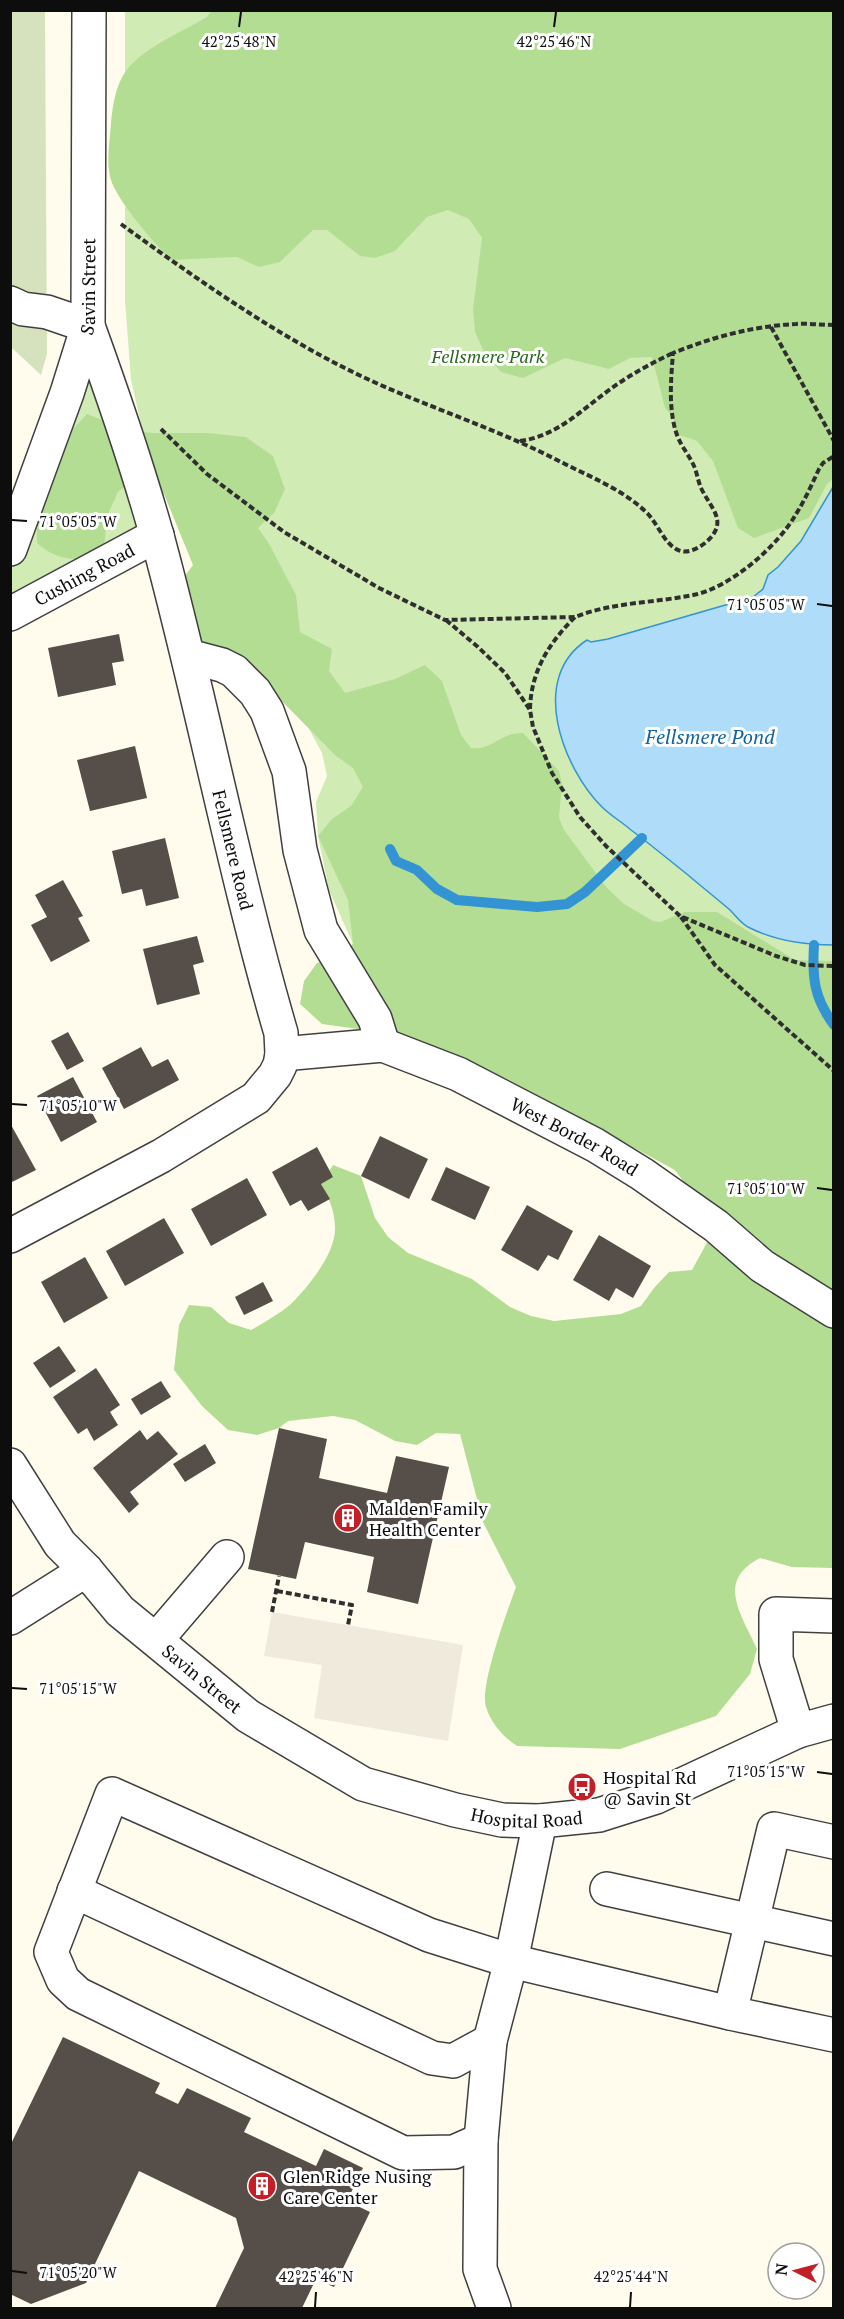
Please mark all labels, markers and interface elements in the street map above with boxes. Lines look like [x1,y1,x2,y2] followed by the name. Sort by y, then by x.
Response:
[202,31,276,51] text: 42°25'48"N
[517,31,591,51] text: 42°25'46"N
[74,238,100,338] street label: Savin Street
[431,344,545,368] park label: Fellsmere Park
[39,511,118,531] text: 71°05'05"W
[30,538,138,611] street label: Cushing Road
[727,594,806,614] text: 71°05'05"W
[644,723,775,750] water label: Fellsmere Pond
[207,788,259,912] street label: Fellsmere Road
[507,1091,643,1181] street label: West Border Road
[39,1095,118,1115] text: 71°05'10"W
[727,1178,806,1198] text: 71°05'10"W
[369,1496,488,1541] place label: Malden Family Health Center
[332,1502,364,1534] building icon: Malden Family Health Center
[157,1639,247,1719] street label: Savin Street
[39,1678,118,1698] text: 71°05'15"W
[727,1761,806,1781] text: 71°05'15"W
[603,1765,696,1810] place label: Hospital Rd @ Savin St
[566,1771,598,1803] bus stop icon: Hospital Rd @ Savin St
[469,1802,584,1833] street label: Hospital Road
[283,2164,432,2209] place label: Glen Ridge Nusing Care Center
[246,2170,278,2202] building icon: Glen Ridge Nusing Care Center
[766,2241,826,2301] north arrow
[39,2262,118,2282] text: 71°05'20"W
[770,2262,793,2277] text: N
[279,2266,353,2286] text: 42°25'46"N
[594,2266,668,2286] text: 42°25'44"N

